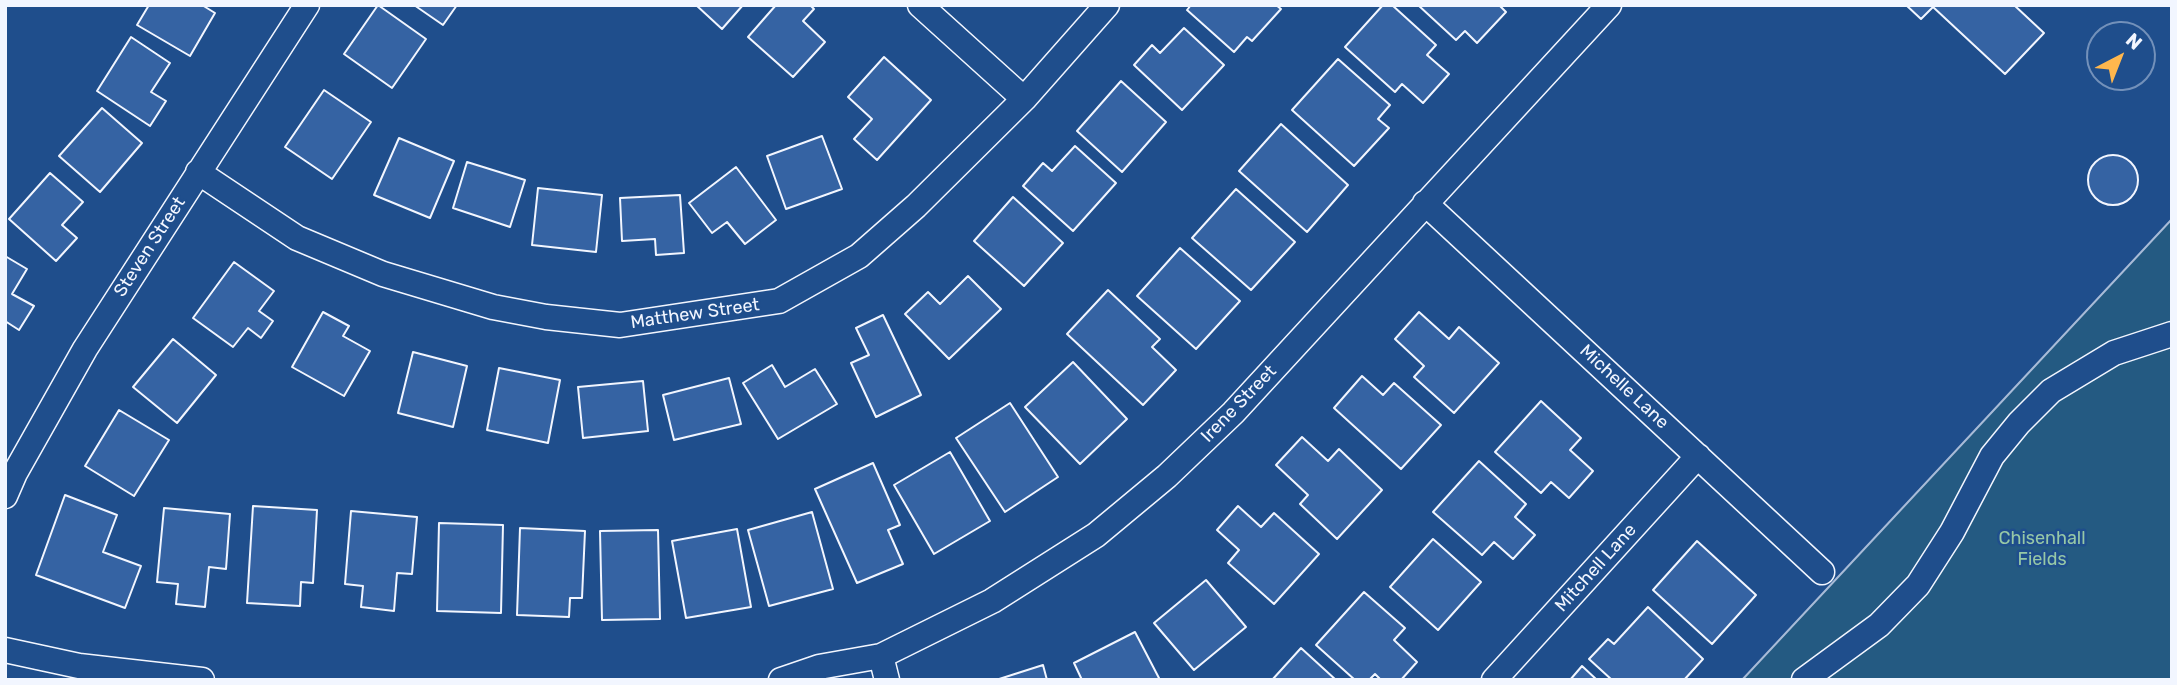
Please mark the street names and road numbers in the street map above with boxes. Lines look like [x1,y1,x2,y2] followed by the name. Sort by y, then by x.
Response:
[110,193,190,301] street label: Steven Street
[629,294,761,334] street label: Matthew Street
[1575,340,1673,434] street label: Michelle Lane
[1197,361,1281,447] street label: Irene Street
[1551,520,1641,616] street label: Mitchell Lane

